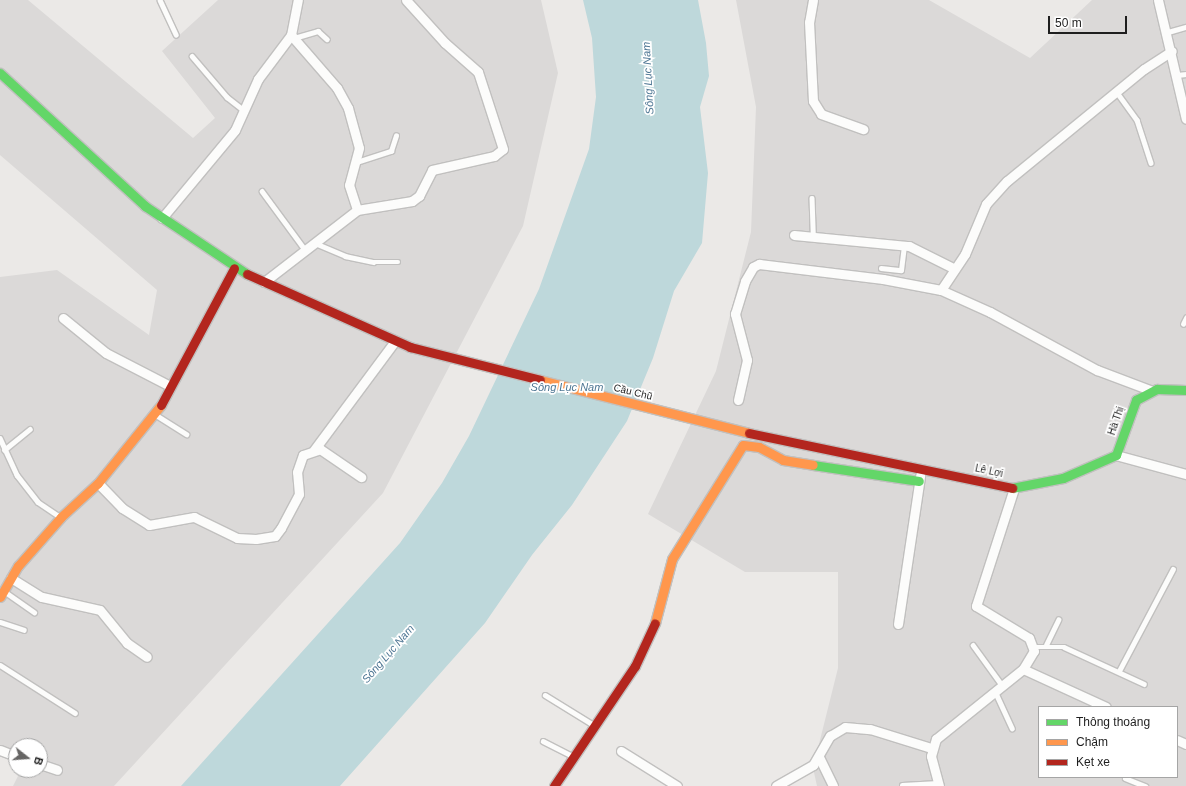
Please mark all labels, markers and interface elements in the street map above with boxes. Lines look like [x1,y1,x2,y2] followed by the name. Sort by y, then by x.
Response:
[1050,8,1129,34] scale bar
[1055,16,1082,30] text: 50 m
[640,41,656,115] water label: Sông Lục Nam
[531,380,603,394] water label: Sông Lục Nam
[612,381,654,403] street label: Cầu Chũ
[1106,405,1126,437] street label: Hà Thị
[974,462,1004,480] street label: Lê Lợi
[359,622,417,686] water label: Sông Lục Nam
[1038,706,1178,778] legend
[1076,715,1150,729] text: Thông thoáng
[1076,735,1108,749] text: Chậm
[8,738,48,778] north arrow
[1076,755,1110,769] text: Kẹt xe
[32,756,45,767] text: B

